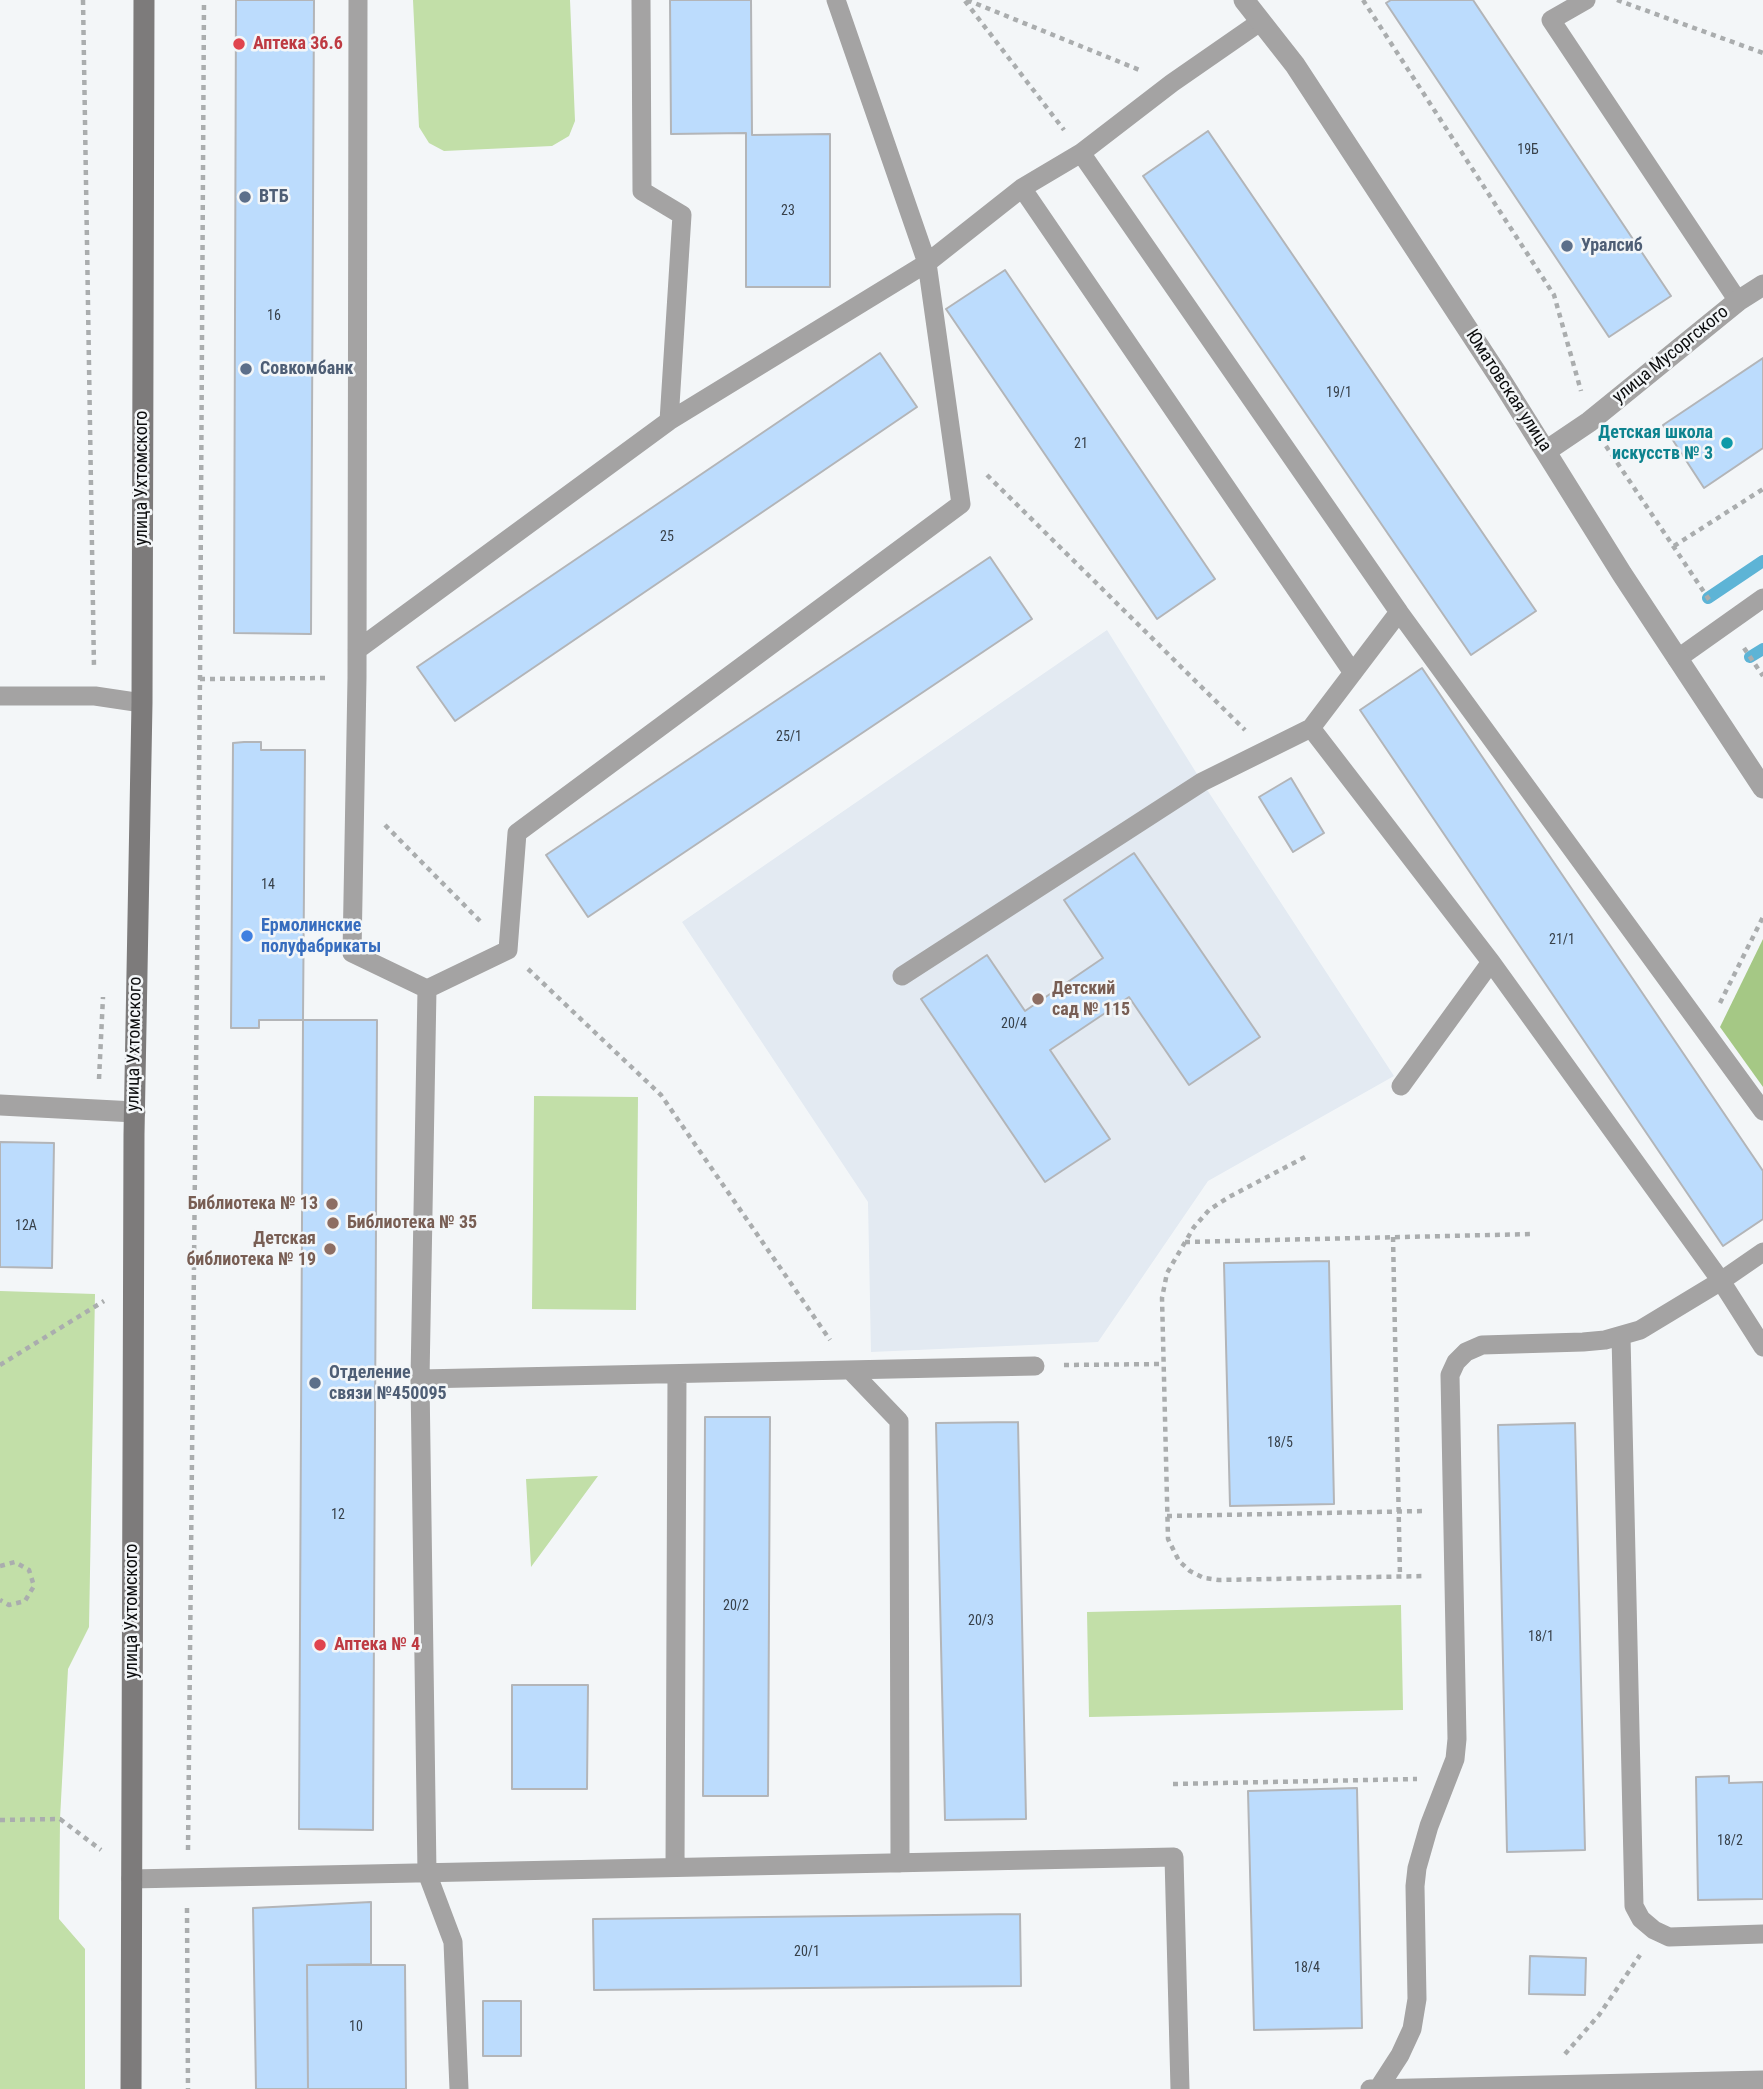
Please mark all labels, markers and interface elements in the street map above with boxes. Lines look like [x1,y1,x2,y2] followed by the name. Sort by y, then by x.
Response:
[253,33,343,55] place label: Аптека 36.6
[231,36,247,52] marker: Аптека 36.6
[1517,142,1539,158] house number: 19Б
[259,186,288,208] place label: ВТБ
[237,189,253,205] marker: ВТБ
[781,203,795,219] house number: 23
[1581,235,1643,257] place label: Уралсиб
[1559,238,1575,254] marker: Уралсиб
[1609,302,1733,408] street label: улица Мусоргского
[267,308,281,324] house number: 16
[1460,326,1556,456] street label: Юматовская улица
[260,358,353,380] place label: Совкомбанк
[238,361,254,377] marker: Совкомбанк
[1326,385,1352,401] house number: 19/1
[131,411,153,545] street label: улица Ухтомского
[1598,422,1713,464] place label: Детская школа искусств № 3
[1719,435,1735,451] marker: Детская школа искусств № 3
[1074,436,1088,452] house number: 21
[660,529,674,545] house number: 25
[776,729,802,745] house number: 25/1
[261,877,275,893] house number: 14
[261,915,381,958] place label: Ермолинские полуфабрикаты
[239,928,255,944] marker: Ермолинские полуфабрикаты
[1549,932,1575,948] house number: 21/1
[123,976,147,1112] street label: улица Ухтомского
[1052,978,1130,1020] place label: Детский сад № 115
[1030,991,1046,1007] marker: Детский сад № 115
[1001,1016,1027,1032] house number: 20/4
[188,1193,318,1215] place label: Библиотека № 13
[324,1196,340,1212] marker: Библиотека № 13
[347,1212,477,1234] place label: Библиотека № 35
[325,1215,341,1231] marker: Библиотека № 35
[15,1218,37,1234] house number: 12А
[186,1228,316,1270] place label: Детская библиотека № 19
[322,1241,338,1257] marker: Детская библиотека № 19
[329,1362,447,1404] place label: Отделение связи №450095
[307,1375,323,1391] marker: Отделение связи №450095
[1267,1435,1293,1451] house number: 18/5
[331,1507,345,1523] house number: 12
[121,1544,143,1678] street label: улица Ухтомского
[723,1598,749,1614] house number: 20/2
[968,1613,994,1629] house number: 20/3
[1528,1629,1554,1645] house number: 18/1
[334,1634,420,1656] place label: Аптека № 4
[312,1637,328,1653] marker: Аптека № 4
[1717,1833,1743,1849] house number: 18/2
[794,1944,820,1960] house number: 20/1
[1294,1960,1320,1976] house number: 18/4
[349,2019,363,2035] house number: 10

